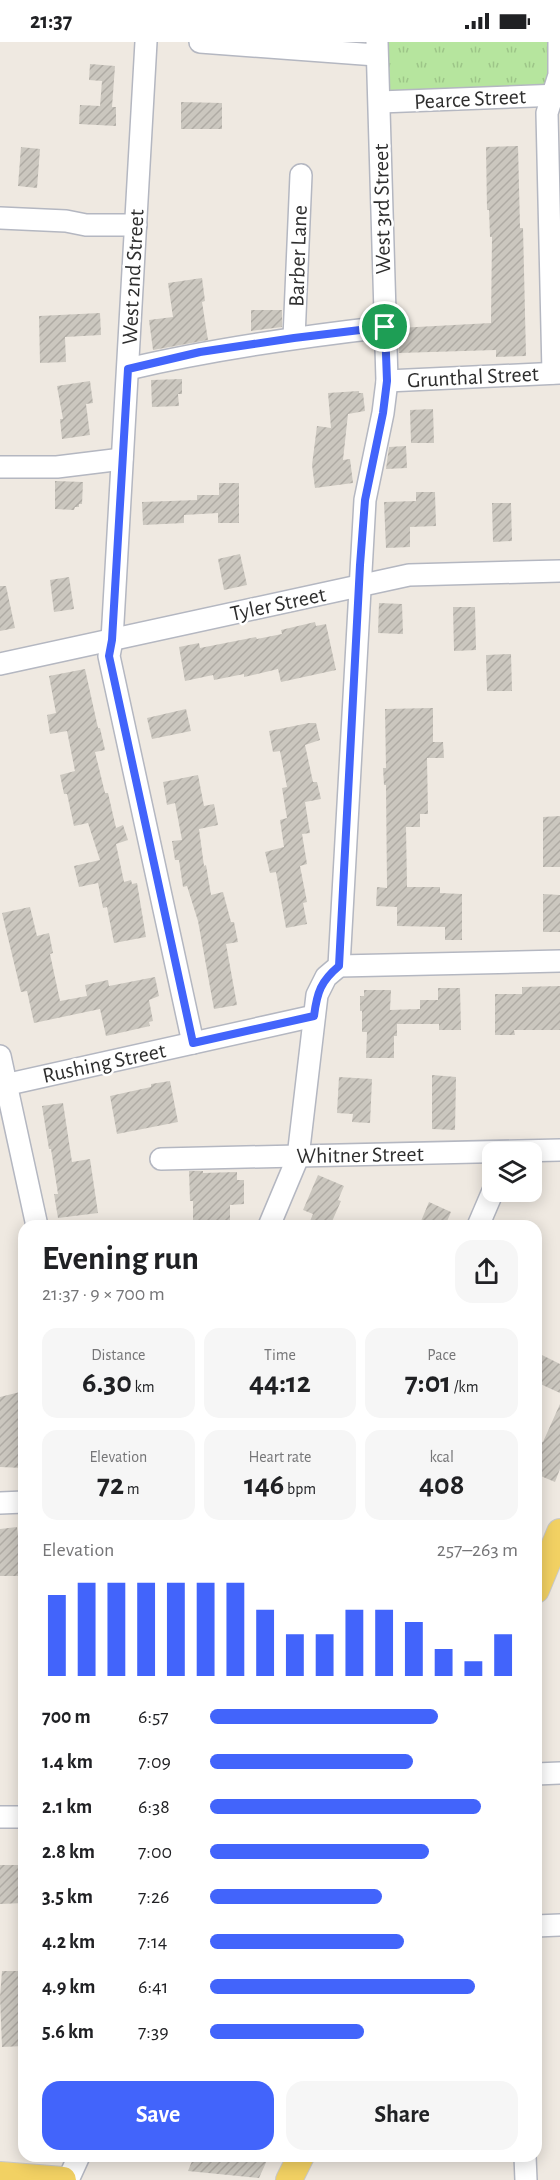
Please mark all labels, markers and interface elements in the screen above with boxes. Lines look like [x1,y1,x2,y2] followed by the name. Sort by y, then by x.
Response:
[30,10,72,32] text: 21:37
[414,85,526,113] street label: Pearce Street
[370,144,394,274] street label: West 3rd Street
[285,205,311,307] street label: Barber Lane
[118,209,148,345] street label: West 2nd Street
[359,301,410,352] pin
[368,310,401,343] icon: arrive
[407,363,539,391] street label: Grunthal Street
[228,583,328,625] street label: Tyler Street
[40,1039,168,1087] street label: Rushing Street
[482,1142,542,1202] map controls
[482,1142,542,1202] button: layers
[296,1143,424,1167] street label: Whitner Street
[455,1240,518,1303] button: share
[42,1243,199,1276] text: Evening run
[42,1284,165,1304] text: 21:37 · 9 × 700 m
[91,1347,145,1363] text: Distance
[264,1347,296,1363] text: Time
[427,1347,456,1363] text: Pace
[82,1368,132,1398] text: 6.30
[249,1368,311,1398] text: 44:12
[405,1368,451,1398] text: 7:01
[132,1379,155,1395] text: km
[451,1379,478,1395] text: /km
[89,1449,147,1465] text: Elevation
[249,1449,311,1465] text: Heart rate
[429,1449,454,1465] text: kcal
[97,1470,124,1500] text: 72
[244,1470,284,1500] text: 146
[419,1470,464,1500] text: 408
[124,1481,140,1497] text: m
[284,1481,316,1497] text: bpm
[42,1540,114,1560] text: Elevation
[437,1540,518,1560] text: 257–263 m
[42,1707,91,1727] text: 700 m
[138,1707,169,1727] text: 6:57
[42,1752,93,1772] text: 1.4 km
[138,1752,171,1772] text: 7:09
[42,1797,92,1817] text: 2.1 km
[138,1797,170,1817] text: 6:38
[42,1842,95,1862] text: 2.8 km
[138,1842,172,1862] text: 7:00
[42,1887,93,1907] text: 3.5 km
[138,1887,169,1907] text: 7:26
[42,1932,95,1952] text: 4.2 km
[138,1932,167,1952] text: 7:14
[42,1977,95,1997] text: 4.9 km
[138,1977,168,1997] text: 6:41
[42,2022,94,2042] text: 5.6 km
[138,2022,169,2042] text: 7:39
[42,2081,274,2150] button: Save
[286,2081,518,2150] button: Share

